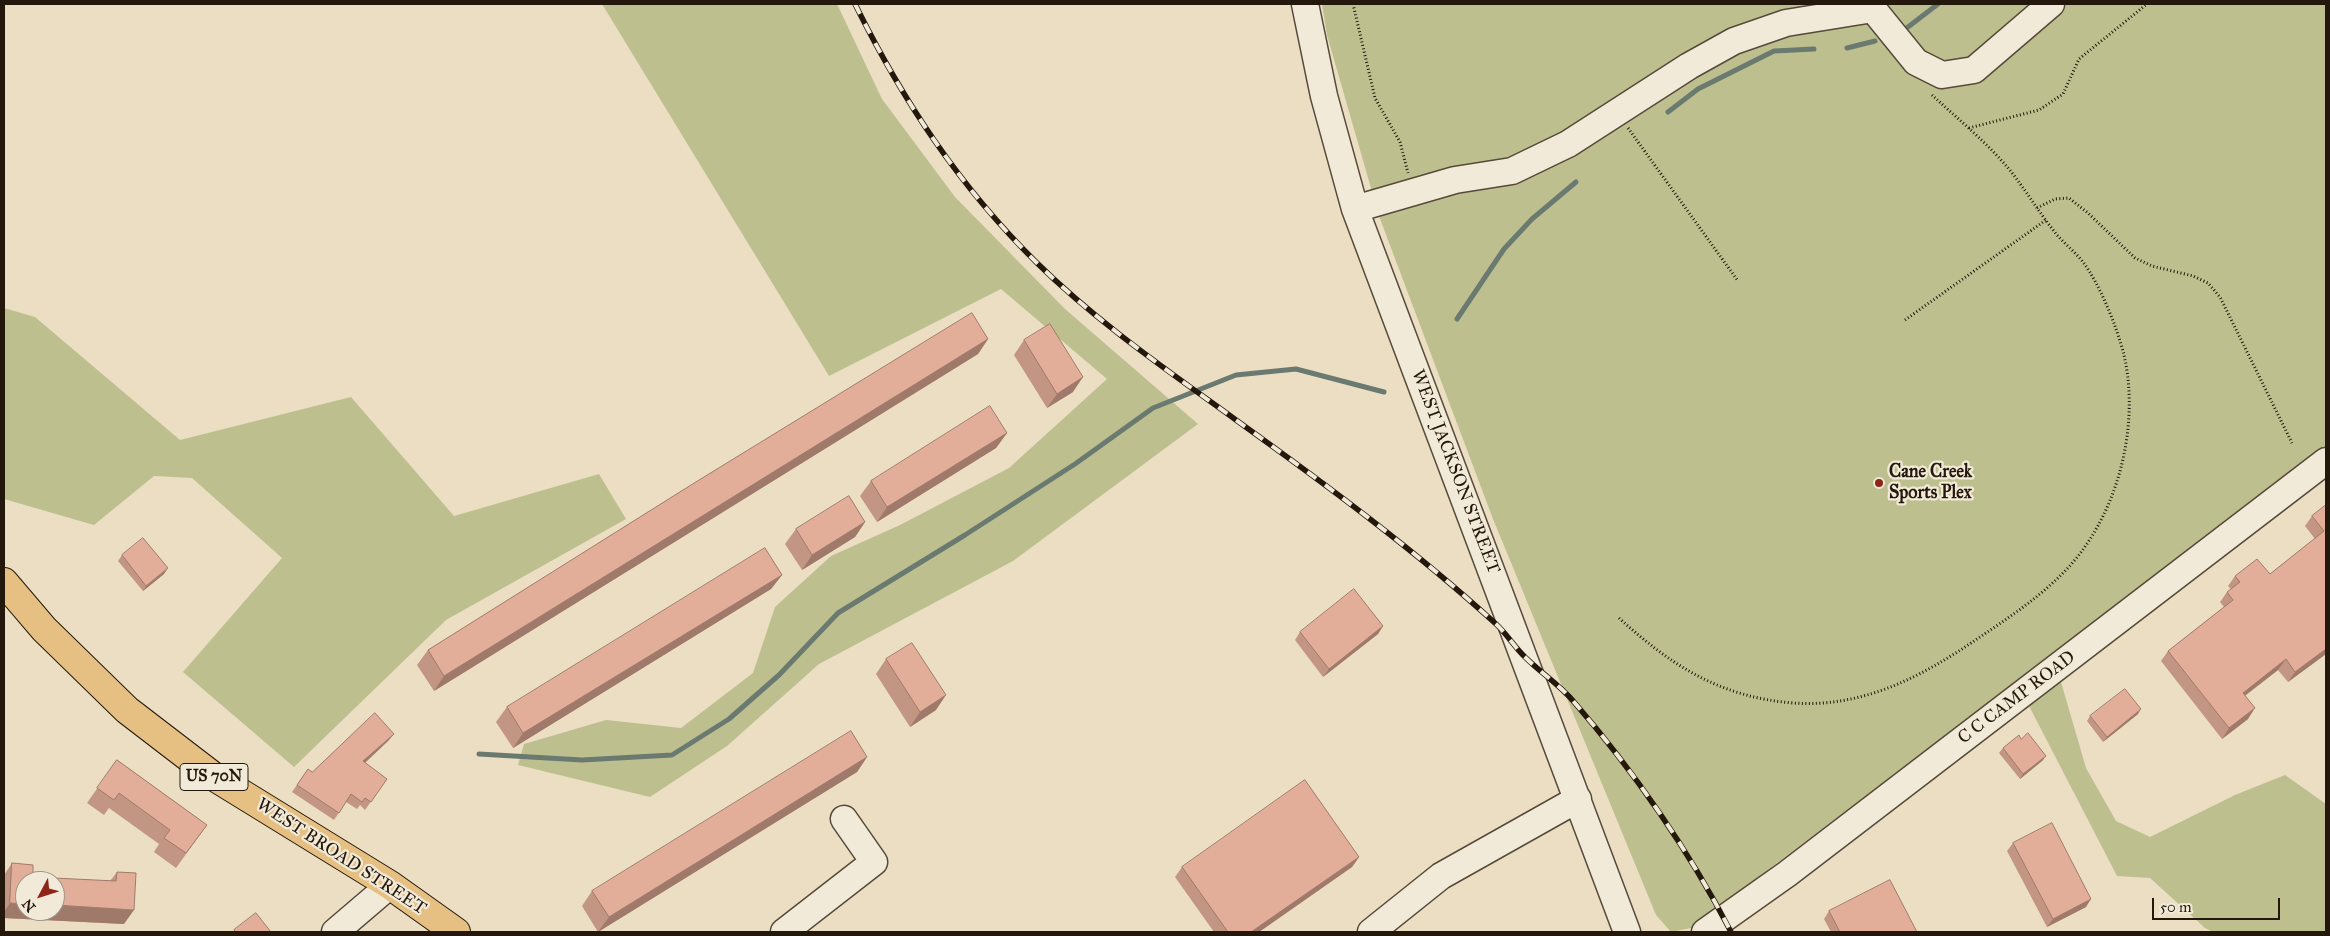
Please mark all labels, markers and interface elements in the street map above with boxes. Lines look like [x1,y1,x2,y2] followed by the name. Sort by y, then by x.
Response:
[1406,367,1504,577] street label: WEST JACKSON STREET
[1889,462,1972,504] place label: Cane Creek Sports Plex
[1873,477,1885,489] marker: Cane Creek Sports Plex
[1954,647,2080,749] street label: C C CAMP ROAD
[180,764,248,790] road number: US 70N
[252,794,430,920] street label: WEST BROAD STREET
[15,871,65,921] north arrow
[2155,888,2282,920] scale bar
[19,895,39,915] text: N
[2160,898,2192,916] text: 50 m

